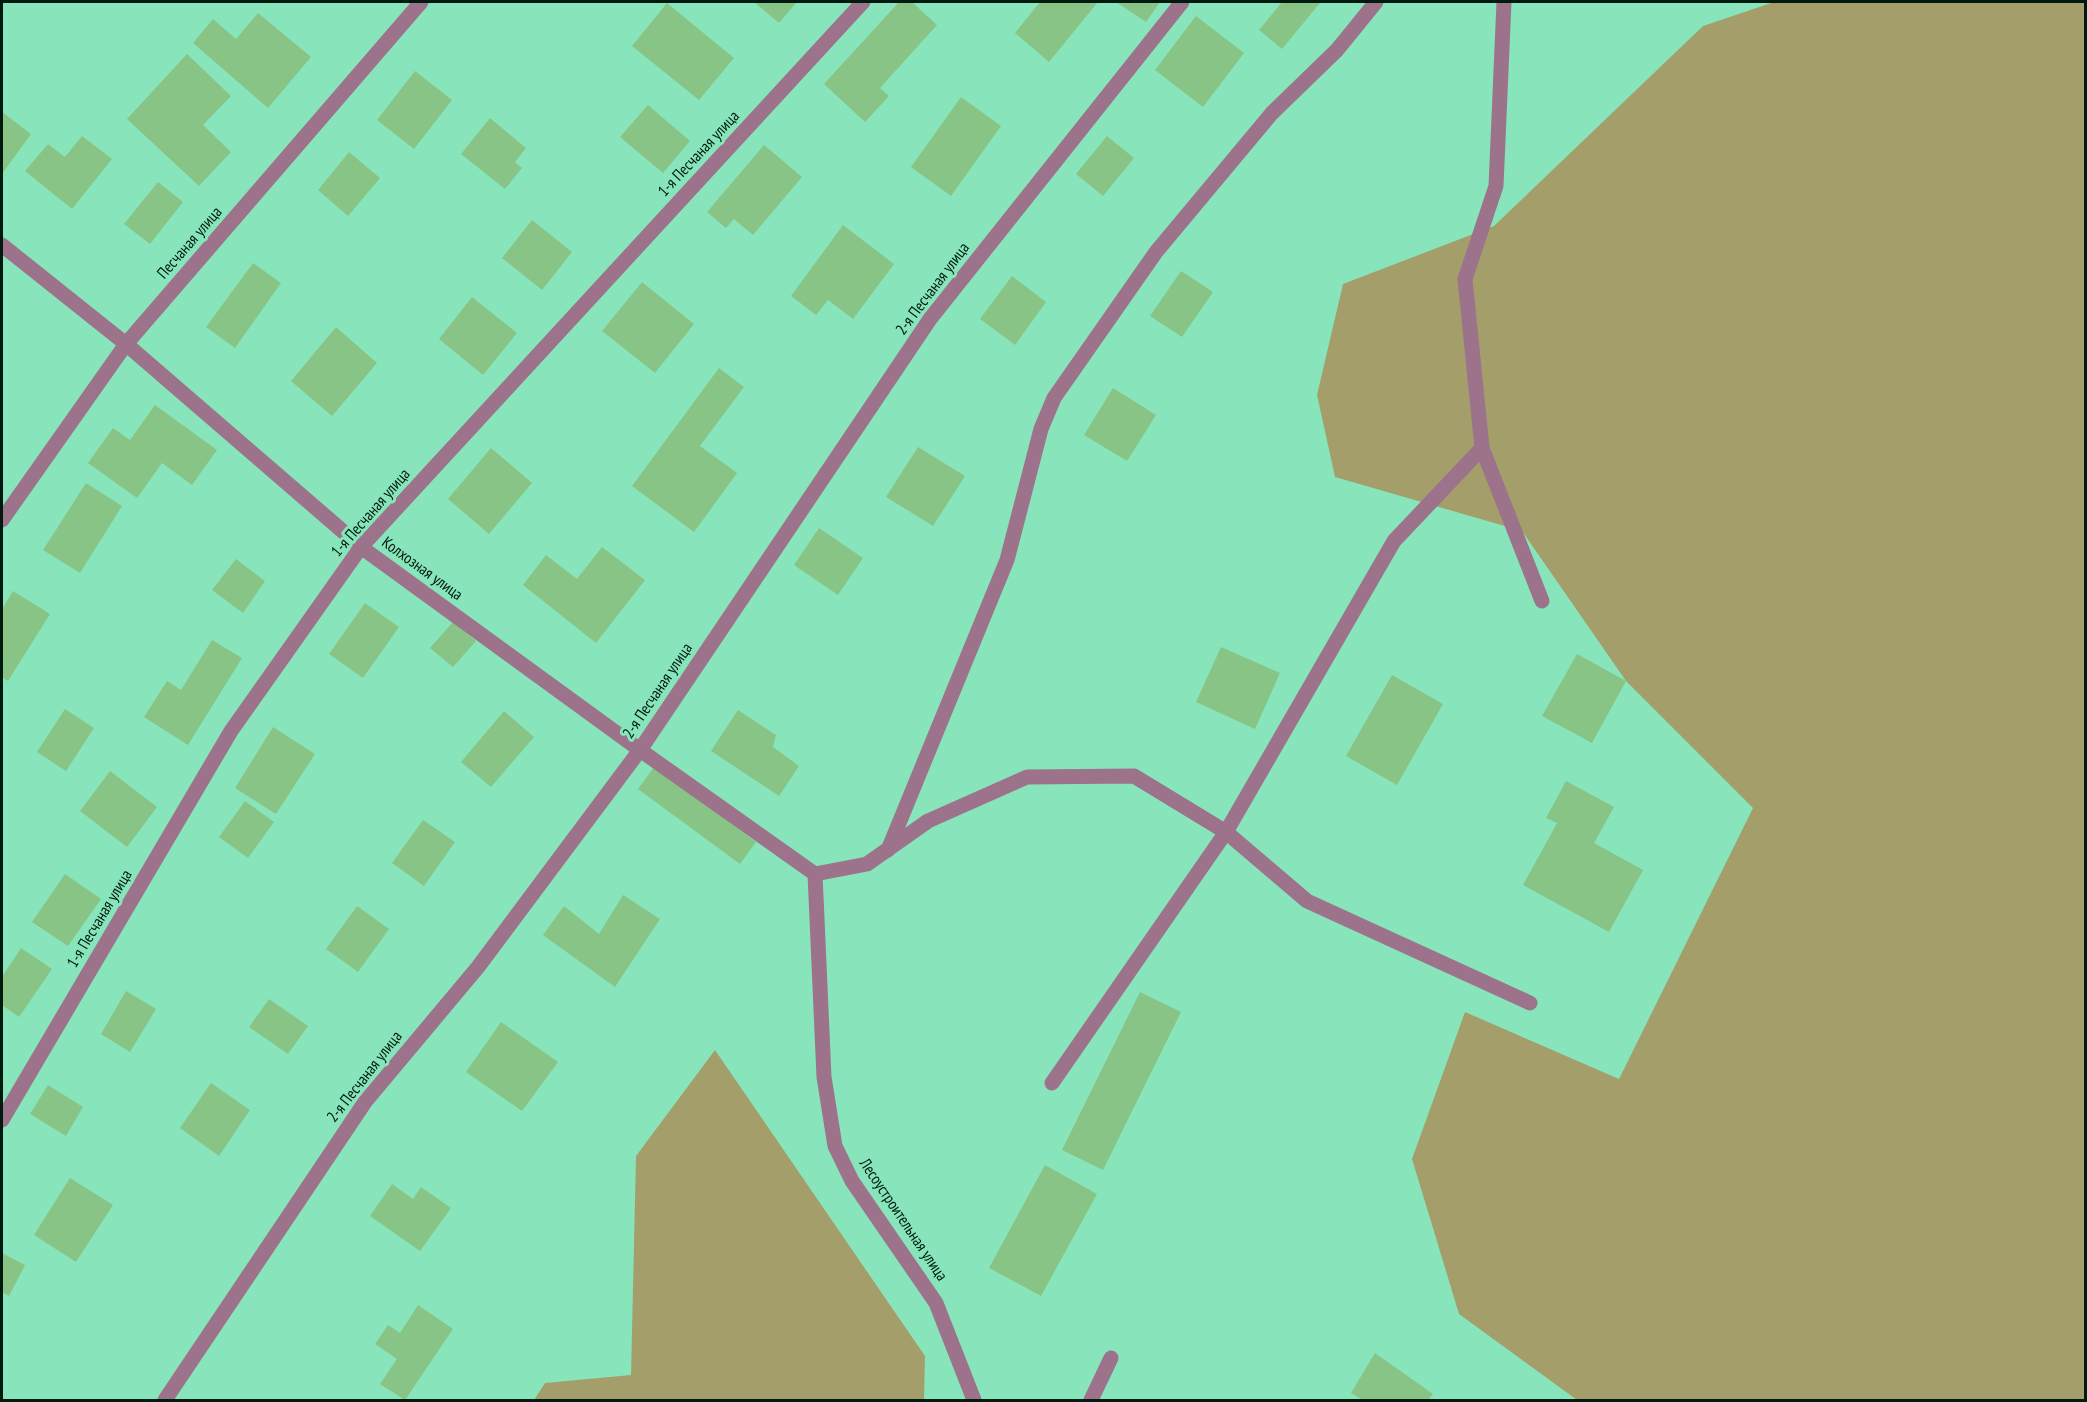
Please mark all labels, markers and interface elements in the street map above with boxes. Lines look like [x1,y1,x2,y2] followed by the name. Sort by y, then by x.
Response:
[654,107,744,201] street label: 1-я Песчаная улица
[154,203,226,283] street label: Песчаная улица
[892,239,974,339] street label: 2-я Песчаная улица
[328,465,414,561] street label: 1-я Песчаная улица
[378,533,466,605] street label: Колхозная улица
[619,640,697,742] street label: 2-я Песчаная улица
[63,867,137,971] street label: 1-я Песчаная улица
[323,1028,407,1126] street label: 2-я Песчаная улица
[855,1155,951,1285] street label: Лесоустроительная улица

